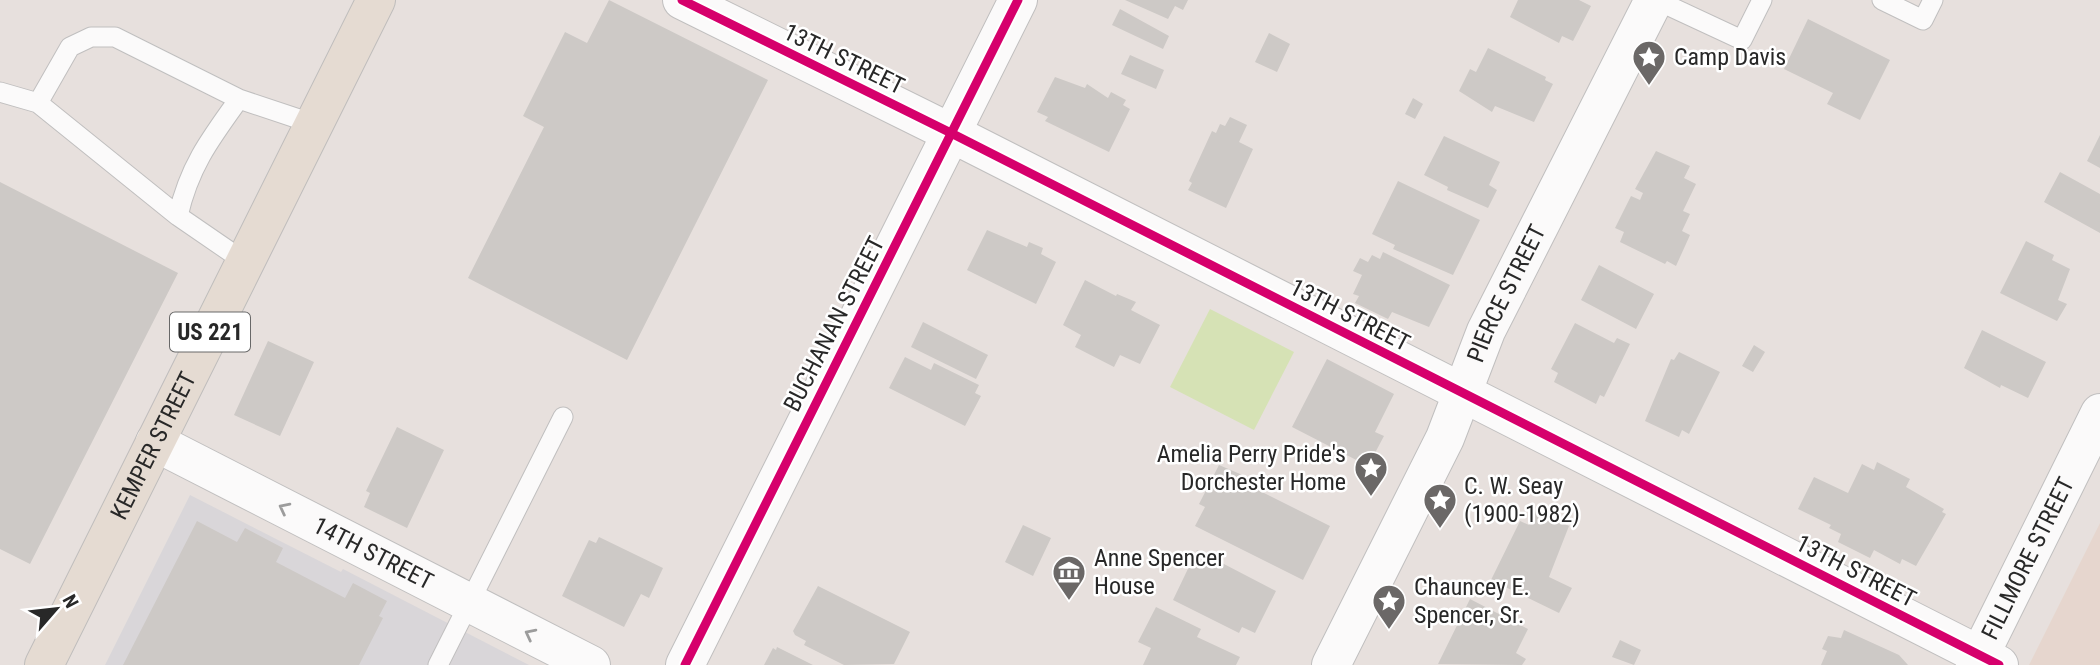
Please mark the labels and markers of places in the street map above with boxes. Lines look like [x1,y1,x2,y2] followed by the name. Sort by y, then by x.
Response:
[1630,38,1668,87] place icon: Camp Davis
[1674,43,1786,71] place label: Camp Davis
[1157,440,1346,496] place label: Amelia Perry Pride's Dorchester Home
[1352,449,1390,498] place icon: Amelia Perry Pride's Dorchester Home
[1464,472,1580,528] place label: C. W. Seay (1900-1982)
[1421,481,1459,530] place icon: C. W. Seay (1900-1982)
[1094,544,1225,600] place label: Anne Spencer House
[1050,553,1088,602] museum icon: Anne Spencer House
[1414,573,1530,629] place label: Chauncey E. Spencer, Sr.
[1370,582,1408,631] place icon: Chauncey E. Spencer, Sr.

